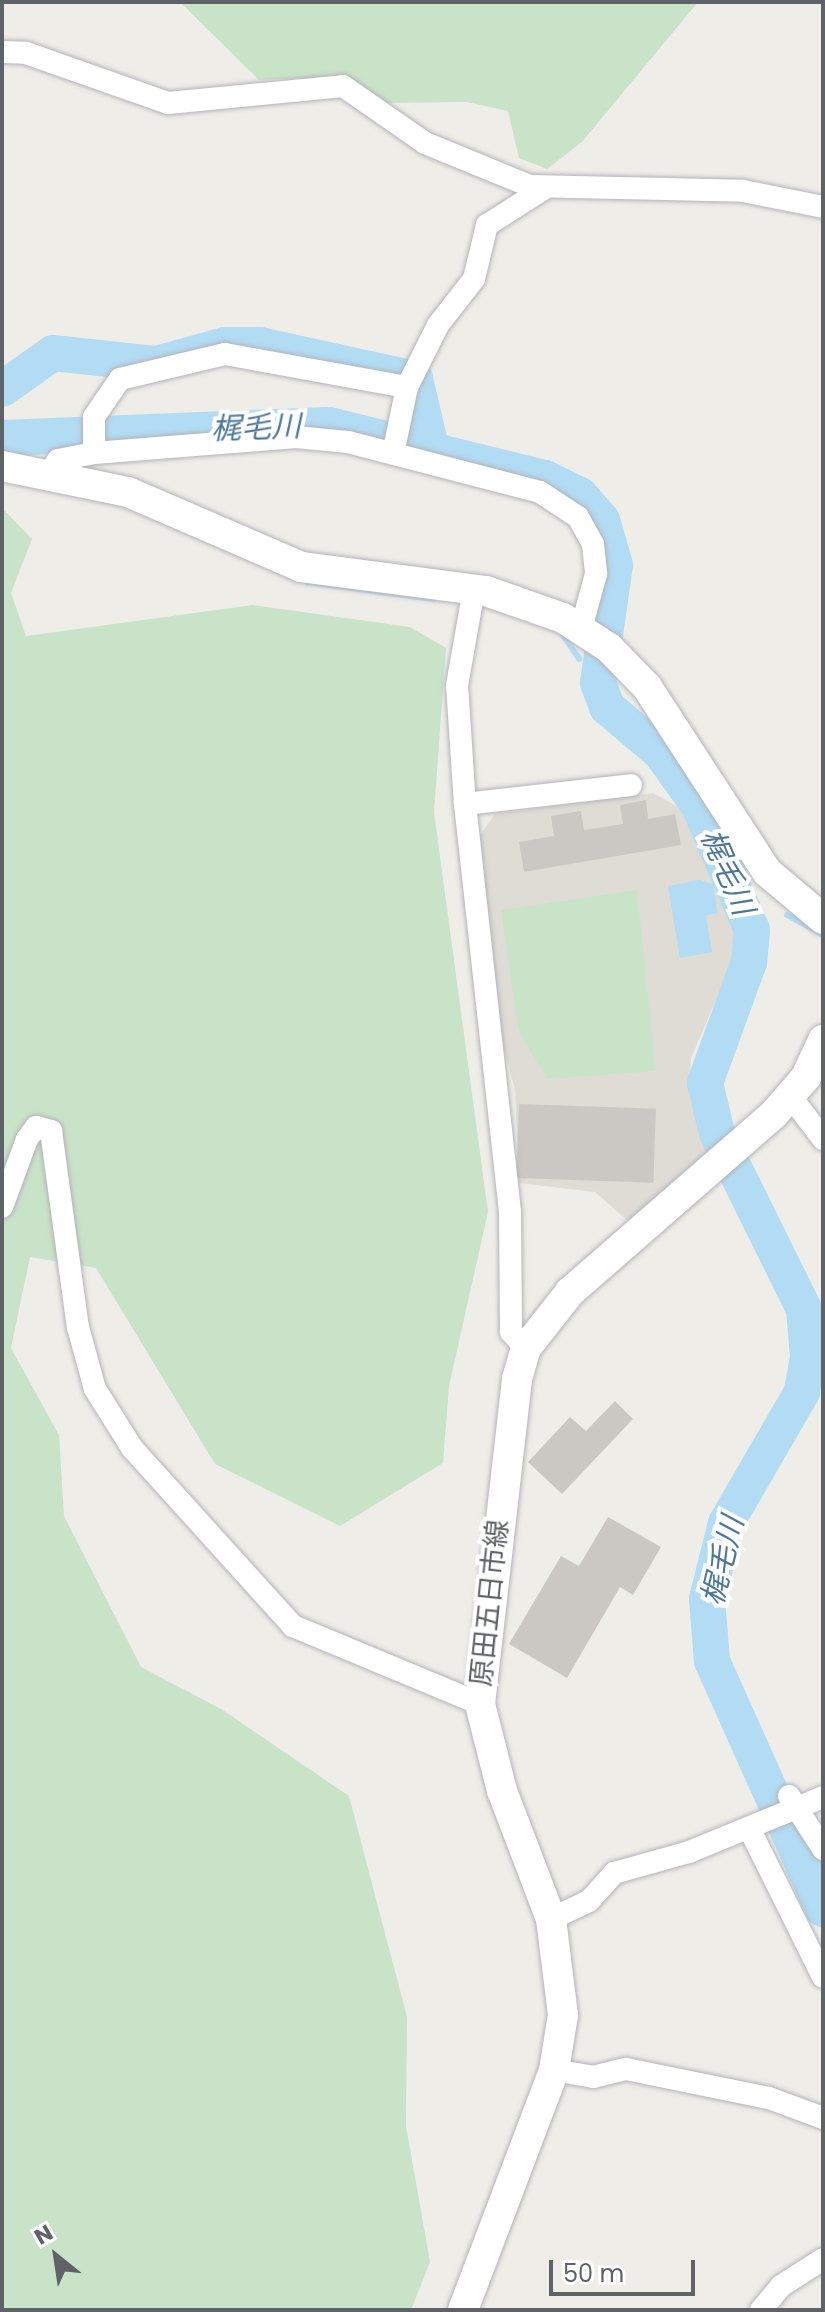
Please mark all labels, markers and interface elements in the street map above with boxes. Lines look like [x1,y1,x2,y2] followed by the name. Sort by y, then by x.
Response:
[210,408,302,448] water label: 梶毛川
[693,824,761,920] water label: 梶毛川
[695,1513,751,1609] water label: 梶毛川
[465,1518,515,1688] street label: 原田五日市線
[16,2216,96,2296] north arrow
[29,2217,59,2252] text: N
[553,2244,699,2294] scale bar
[563,2257,624,2290] text: 50 m

